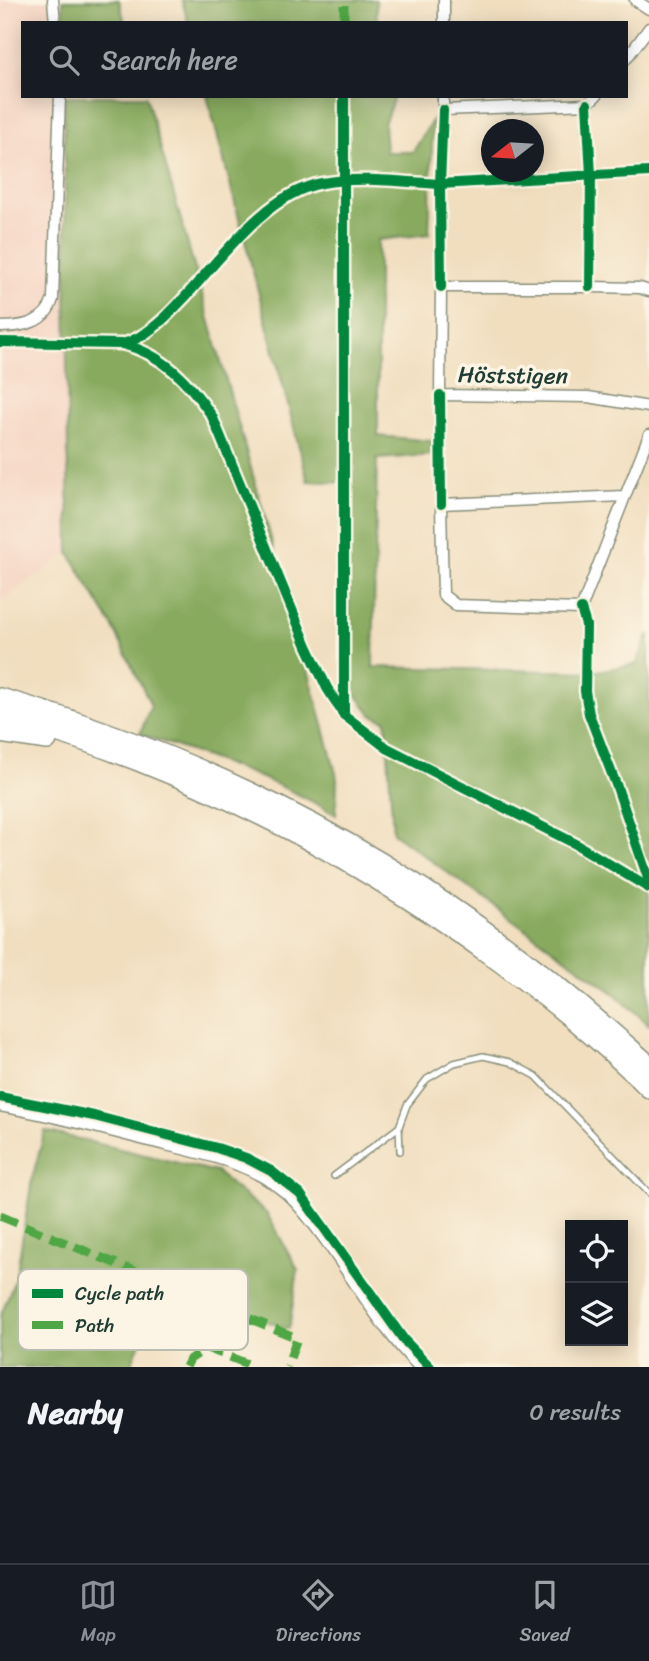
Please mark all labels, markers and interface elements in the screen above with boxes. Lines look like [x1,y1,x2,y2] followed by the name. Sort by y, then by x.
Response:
[21,21,628,98] search box
[101,37,238,83] text: Search here
[45,41,83,79] icon: search
[481,119,544,182] north arrow
[457,354,569,397] street label: Höststigen
[565,1220,628,1346] map controls
[565,1220,628,1283] button: locate
[18,1269,248,1350] legend
[75,1277,164,1310] text: Cycle path
[565,1283,628,1346] button: layers
[75,1309,114,1342] text: Path
[28,1386,123,1440] text: Nearby
[529,1392,621,1433] text: 0 results
[79,1576,117,1651] tab: Map
[276,1576,361,1651] tab: Directions
[520,1576,570,1651] tab: Saved

